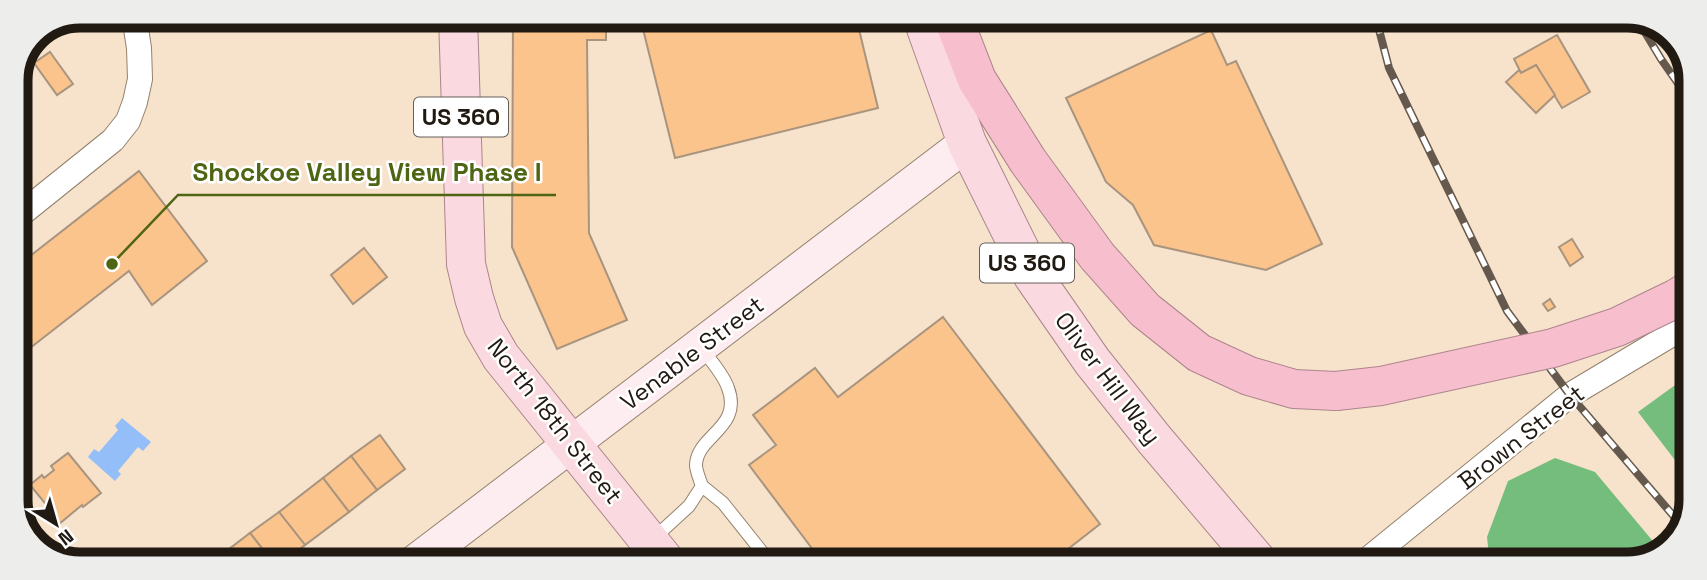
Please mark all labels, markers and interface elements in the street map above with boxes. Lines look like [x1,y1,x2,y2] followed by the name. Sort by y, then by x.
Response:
[414,98,508,136] road number: US 360
[178,148,556,195] callout: Shockoe Valley View Phase I
[192,155,542,189] text: Shockoe Valley View Phase I
[980,244,1074,282] road number: US 360
[614,289,770,417] street label: Venable Street
[1048,306,1168,450] street label: Oliver Hill Way
[481,332,629,510] street label: North 18th Street
[1451,378,1591,496] street label: Brown Street
[21,489,91,559] north arrow
[53,523,79,551] text: N

